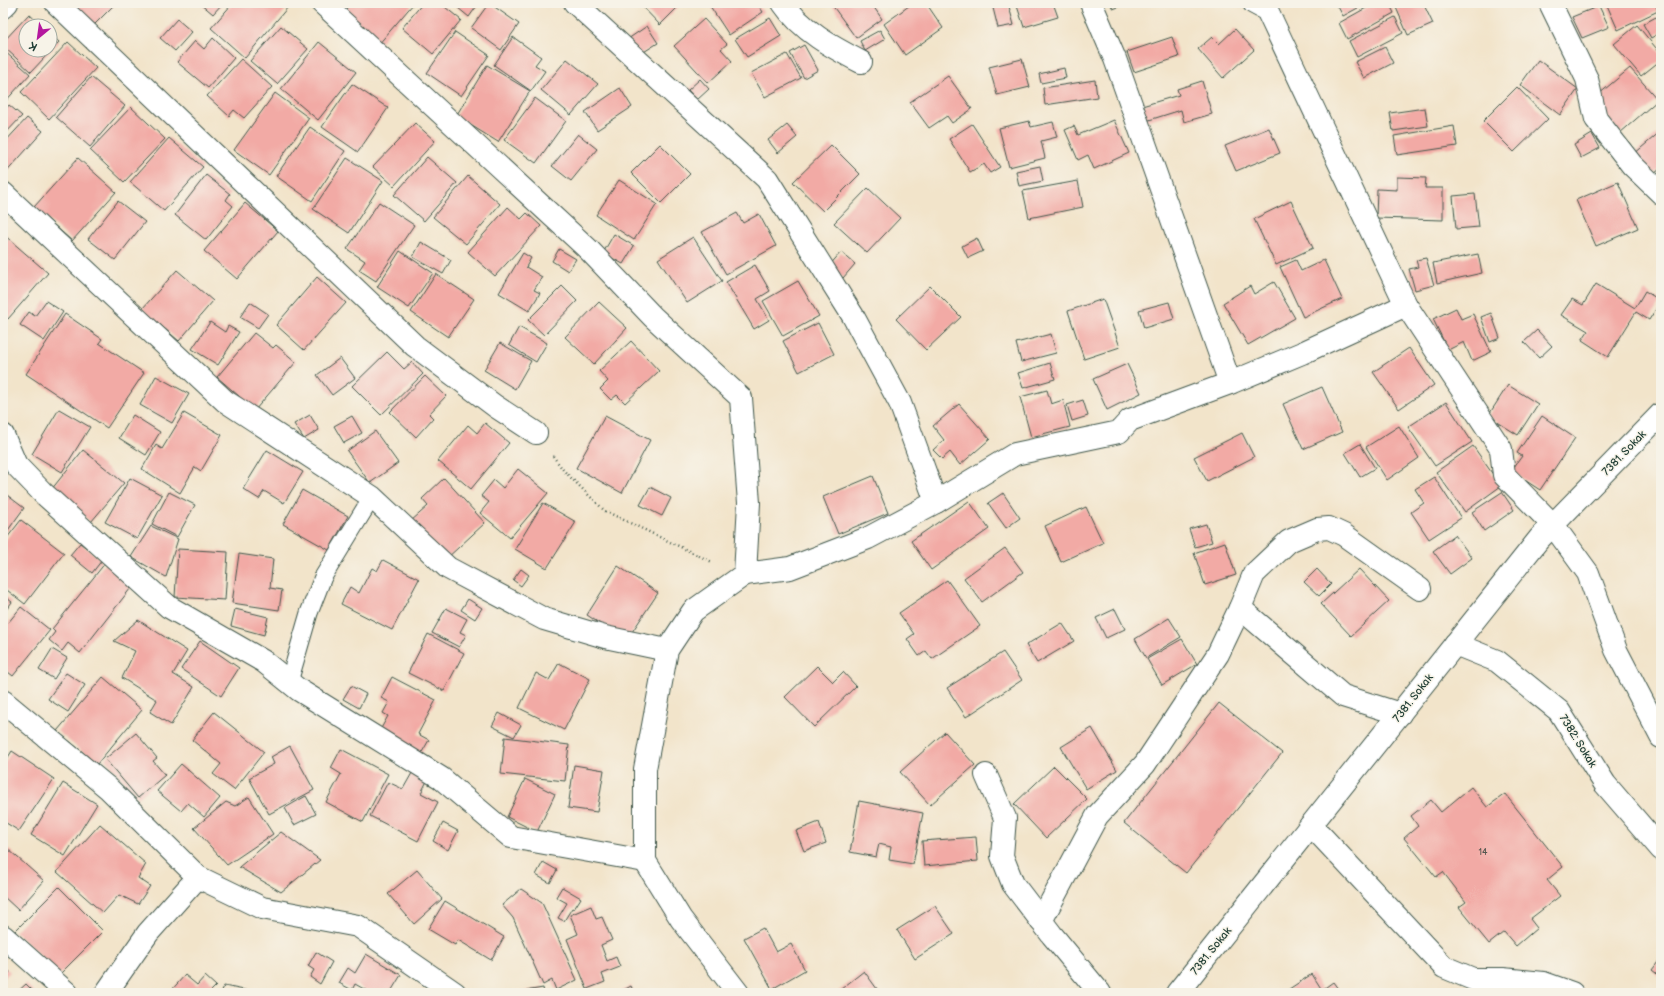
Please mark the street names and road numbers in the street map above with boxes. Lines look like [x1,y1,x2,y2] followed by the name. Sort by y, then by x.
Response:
[1599,427,1649,478] street label: 7381. Sokak
[1390,671,1436,725] street label: 7381. Sokak
[1557,712,1600,770] street label: 7382: Sokak
[1188,924,1235,977] street label: 7381. Sokak

